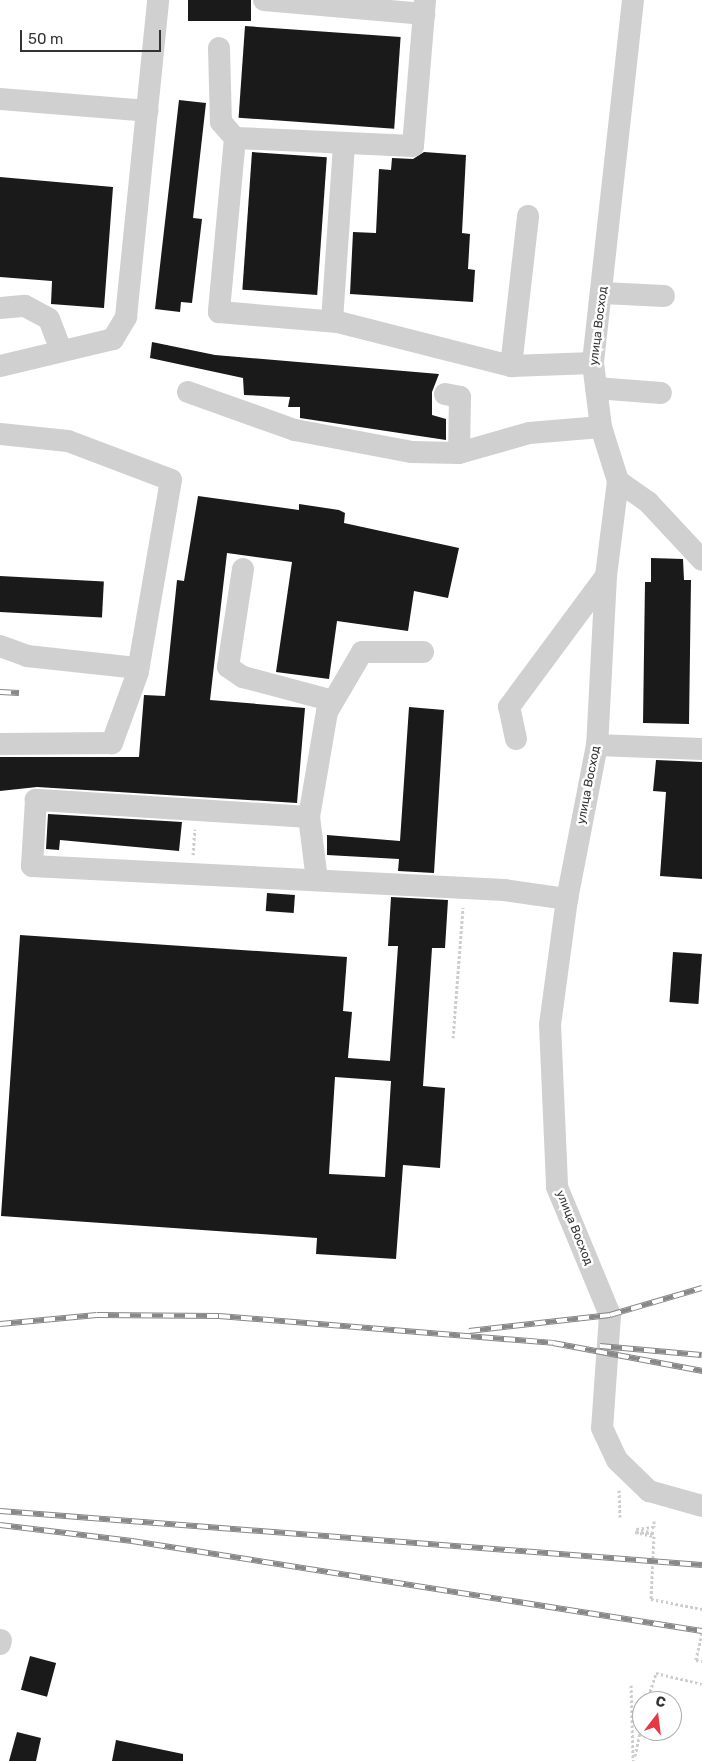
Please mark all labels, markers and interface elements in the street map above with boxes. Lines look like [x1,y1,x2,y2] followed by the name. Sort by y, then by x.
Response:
[22,20,164,52] scale bar
[28,30,63,48] text: 50 m
[587,286,611,366] street label: улица Восход
[574,745,604,825] street label: улица Восход
[552,1188,596,1268] street label: улица Восход
[632,1691,682,1741] north arrow
[654,1693,668,1711] text: С

